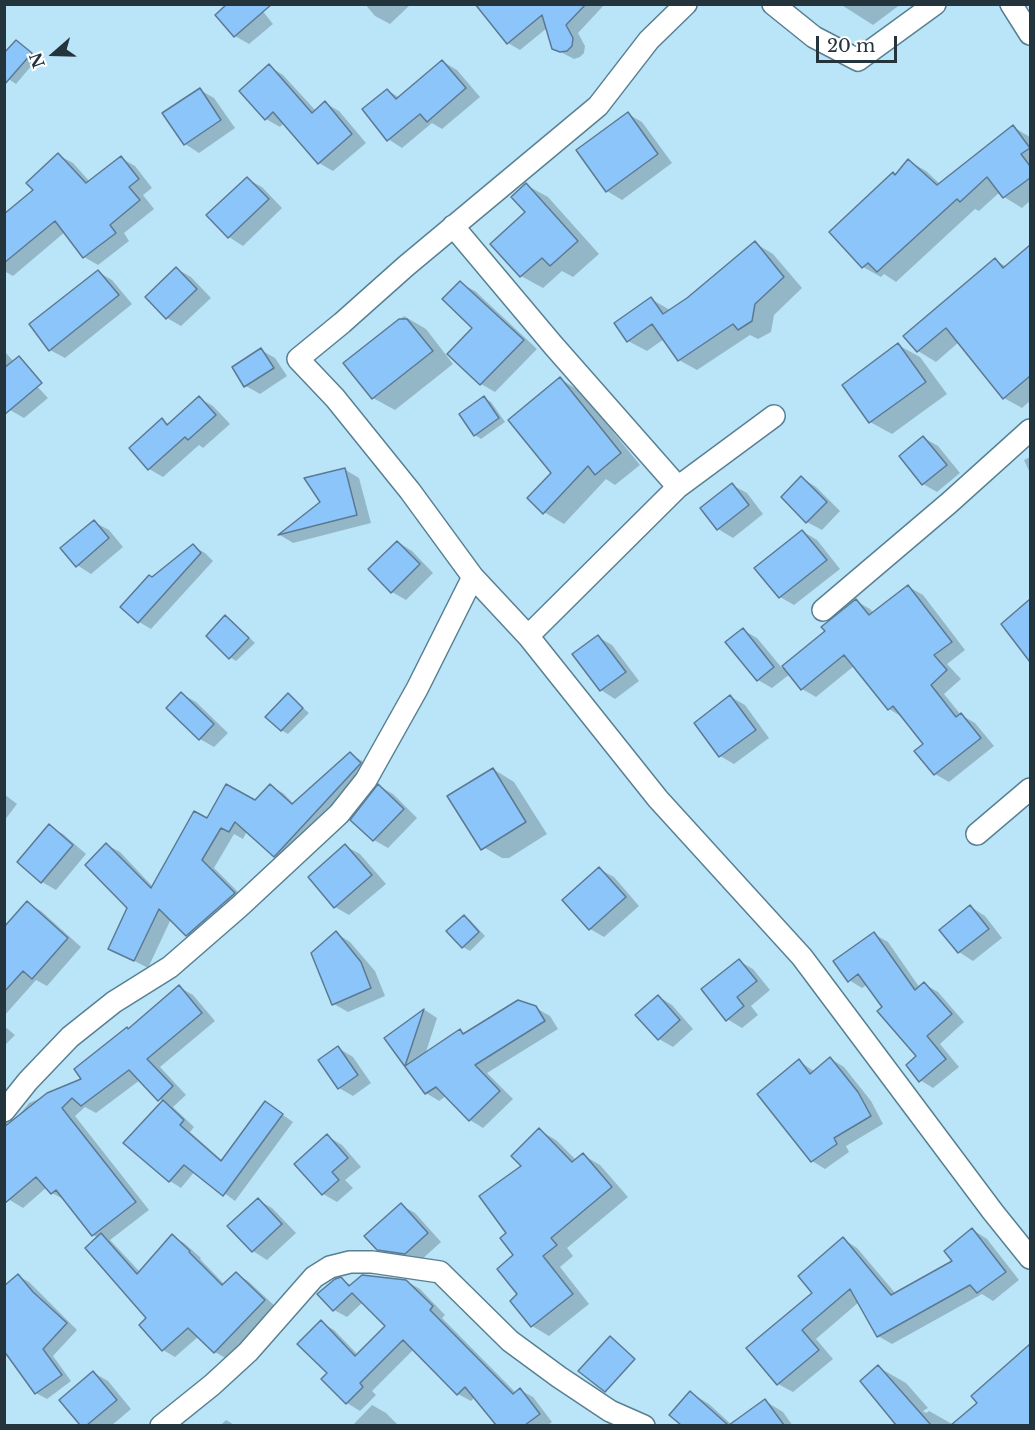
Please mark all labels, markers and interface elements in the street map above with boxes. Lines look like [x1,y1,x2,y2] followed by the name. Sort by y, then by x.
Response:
[24,24,84,84] north arrow
[819,24,900,62] scale bar
[827,35,875,57] text: 20 m
[25,50,49,71] text: N

